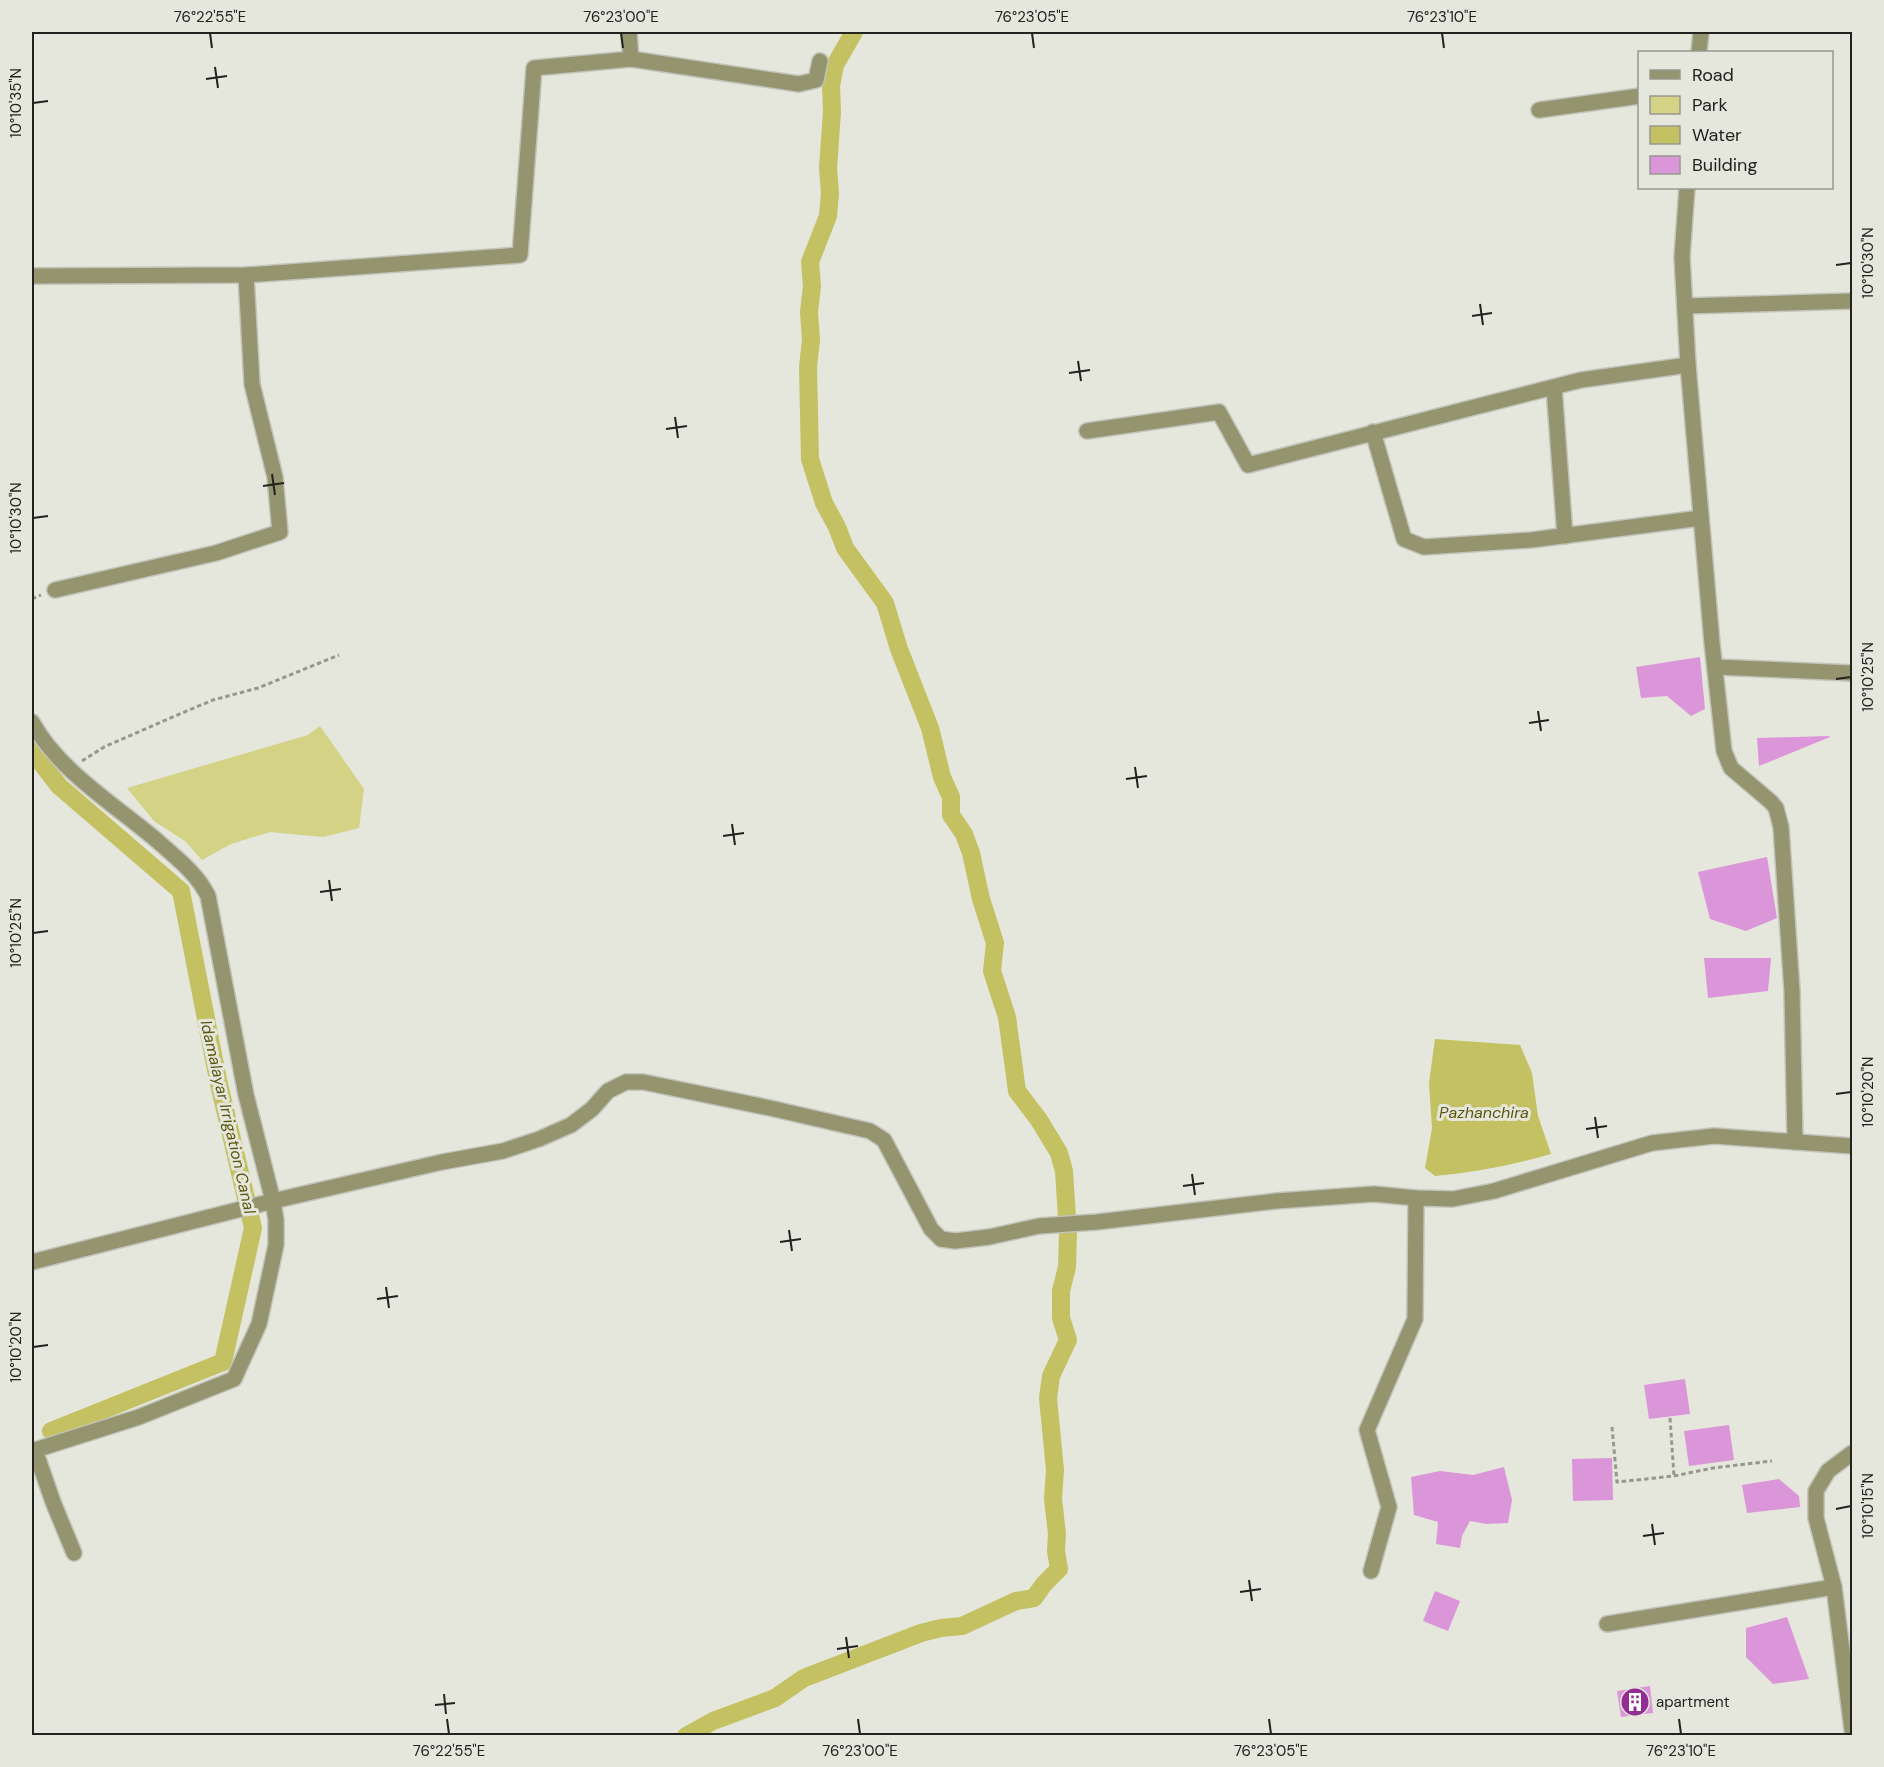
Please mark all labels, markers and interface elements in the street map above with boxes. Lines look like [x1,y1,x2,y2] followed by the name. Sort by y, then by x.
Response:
[174,7,246,27] text: 76°22'55"E
[583,7,659,27] text: 76°23'00"E
[995,7,1069,27] text: 76°23'05"E
[1407,7,1477,27] text: 76°23'10"E
[1638,51,1833,189] legend
[1692,63,1734,87] text: Road
[6,68,26,138] text: 10°10'35"N
[1692,93,1728,117] text: Park
[1692,123,1742,147] text: Water
[1692,153,1757,177] text: Building
[1858,227,1878,299] text: 10°10'30"N
[6,482,26,554] text: 10°10'30"N
[1858,642,1878,712] text: 10°10'25"N
[6,898,26,968] text: 10°10'25"N
[196,1018,261,1216] water label: Idamalayar Irrigation Canal
[1858,1057,1878,1127] text: 10°10'20"N
[1439,1102,1529,1123] water label: Pazhanchira
[6,1312,26,1382] text: 10°10'20"N
[1858,1473,1878,1539] text: 10°10'15"N
[1619,1686,1651,1718] building icon: apartment
[1656,1692,1730,1712] place label: apartment
[413,1741,485,1761] text: 76°22'55"E
[822,1741,898,1761] text: 76°23'00"E
[1234,1741,1308,1761] text: 76°23'05"E
[1646,1741,1716,1761] text: 76°23'10"E

